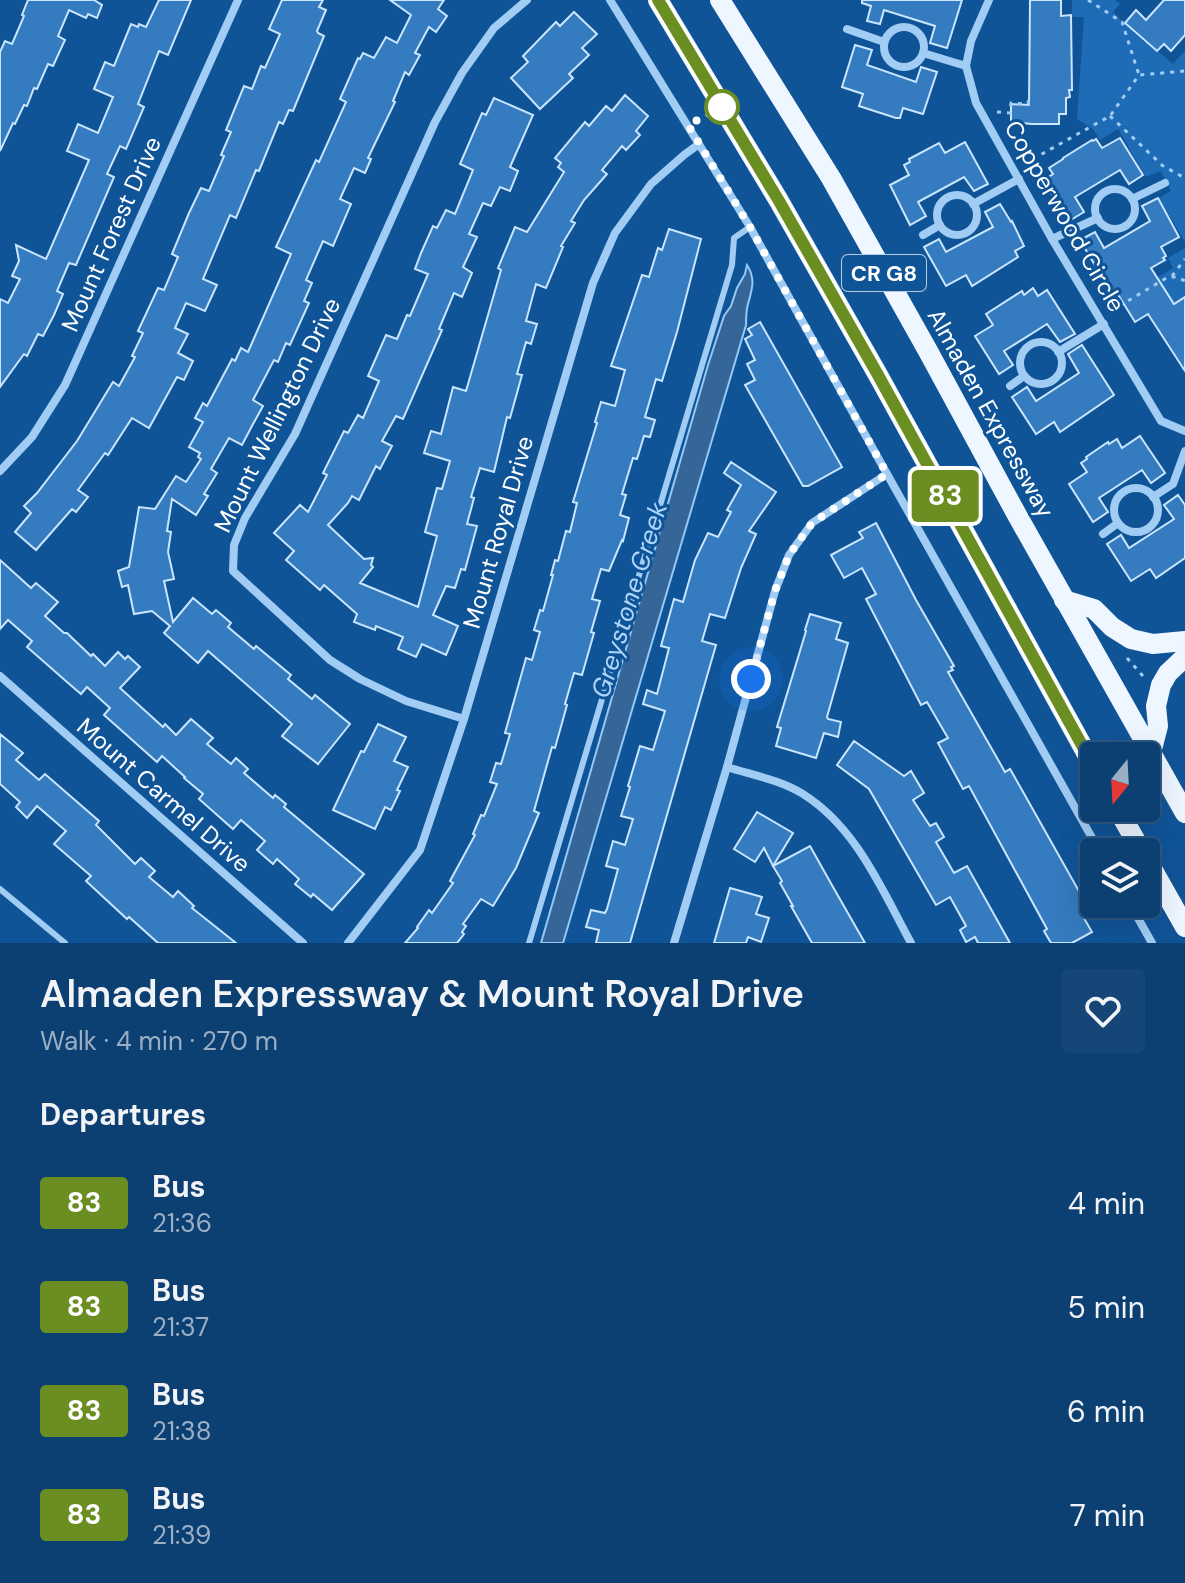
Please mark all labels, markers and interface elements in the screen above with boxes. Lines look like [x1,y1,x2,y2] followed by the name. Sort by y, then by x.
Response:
[705,90,739,124] unlabelled marker
[998,115,1132,317] street label: Copperwood Circle
[54,132,168,336] street label: Mount Forest Drive
[842,255,926,291] road number: CR G8
[207,293,347,537] street label: Mount Wellington Drive
[921,303,1061,523] street label: Almaden Expressway
[456,432,540,632] street label: Mount Royal Drive
[909,470,981,522] line badge: 83
[928,477,962,514] text: 83
[583,497,675,702] water label: Greystone Creek
[731,659,771,699] your location
[71,711,257,879] street label: Mount Carmel Drive
[1080,742,1160,822] north arrow
[1080,742,1160,918] map controls
[1080,838,1160,918] button: layers
[40,969,804,1019] text: Almaden Expressway & Mount Royal Drive
[1061,969,1145,1053] button: heart
[40,1024,278,1058] text: Walk · 4 min · 270 m
[40,1095,206,1134] text: Departures
[152,1167,206,1206] text: Bus
[67,1184,101,1221] text: 83
[1068,1184,1145,1223] text: 4 min
[152,1206,212,1240] text: 21:36
[152,1271,206,1310] text: Bus
[67,1288,101,1325] text: 83
[1068,1288,1145,1327] text: 5 min
[152,1310,209,1344] text: 21:37
[152,1375,206,1414] text: Bus
[67,1392,101,1429] text: 83
[1067,1392,1145,1431] text: 6 min
[152,1414,212,1448] text: 21:38
[152,1479,206,1518] text: Bus
[67,1496,101,1533] text: 83
[1070,1496,1145,1535] text: 7 min
[152,1518,211,1552] text: 21:39

